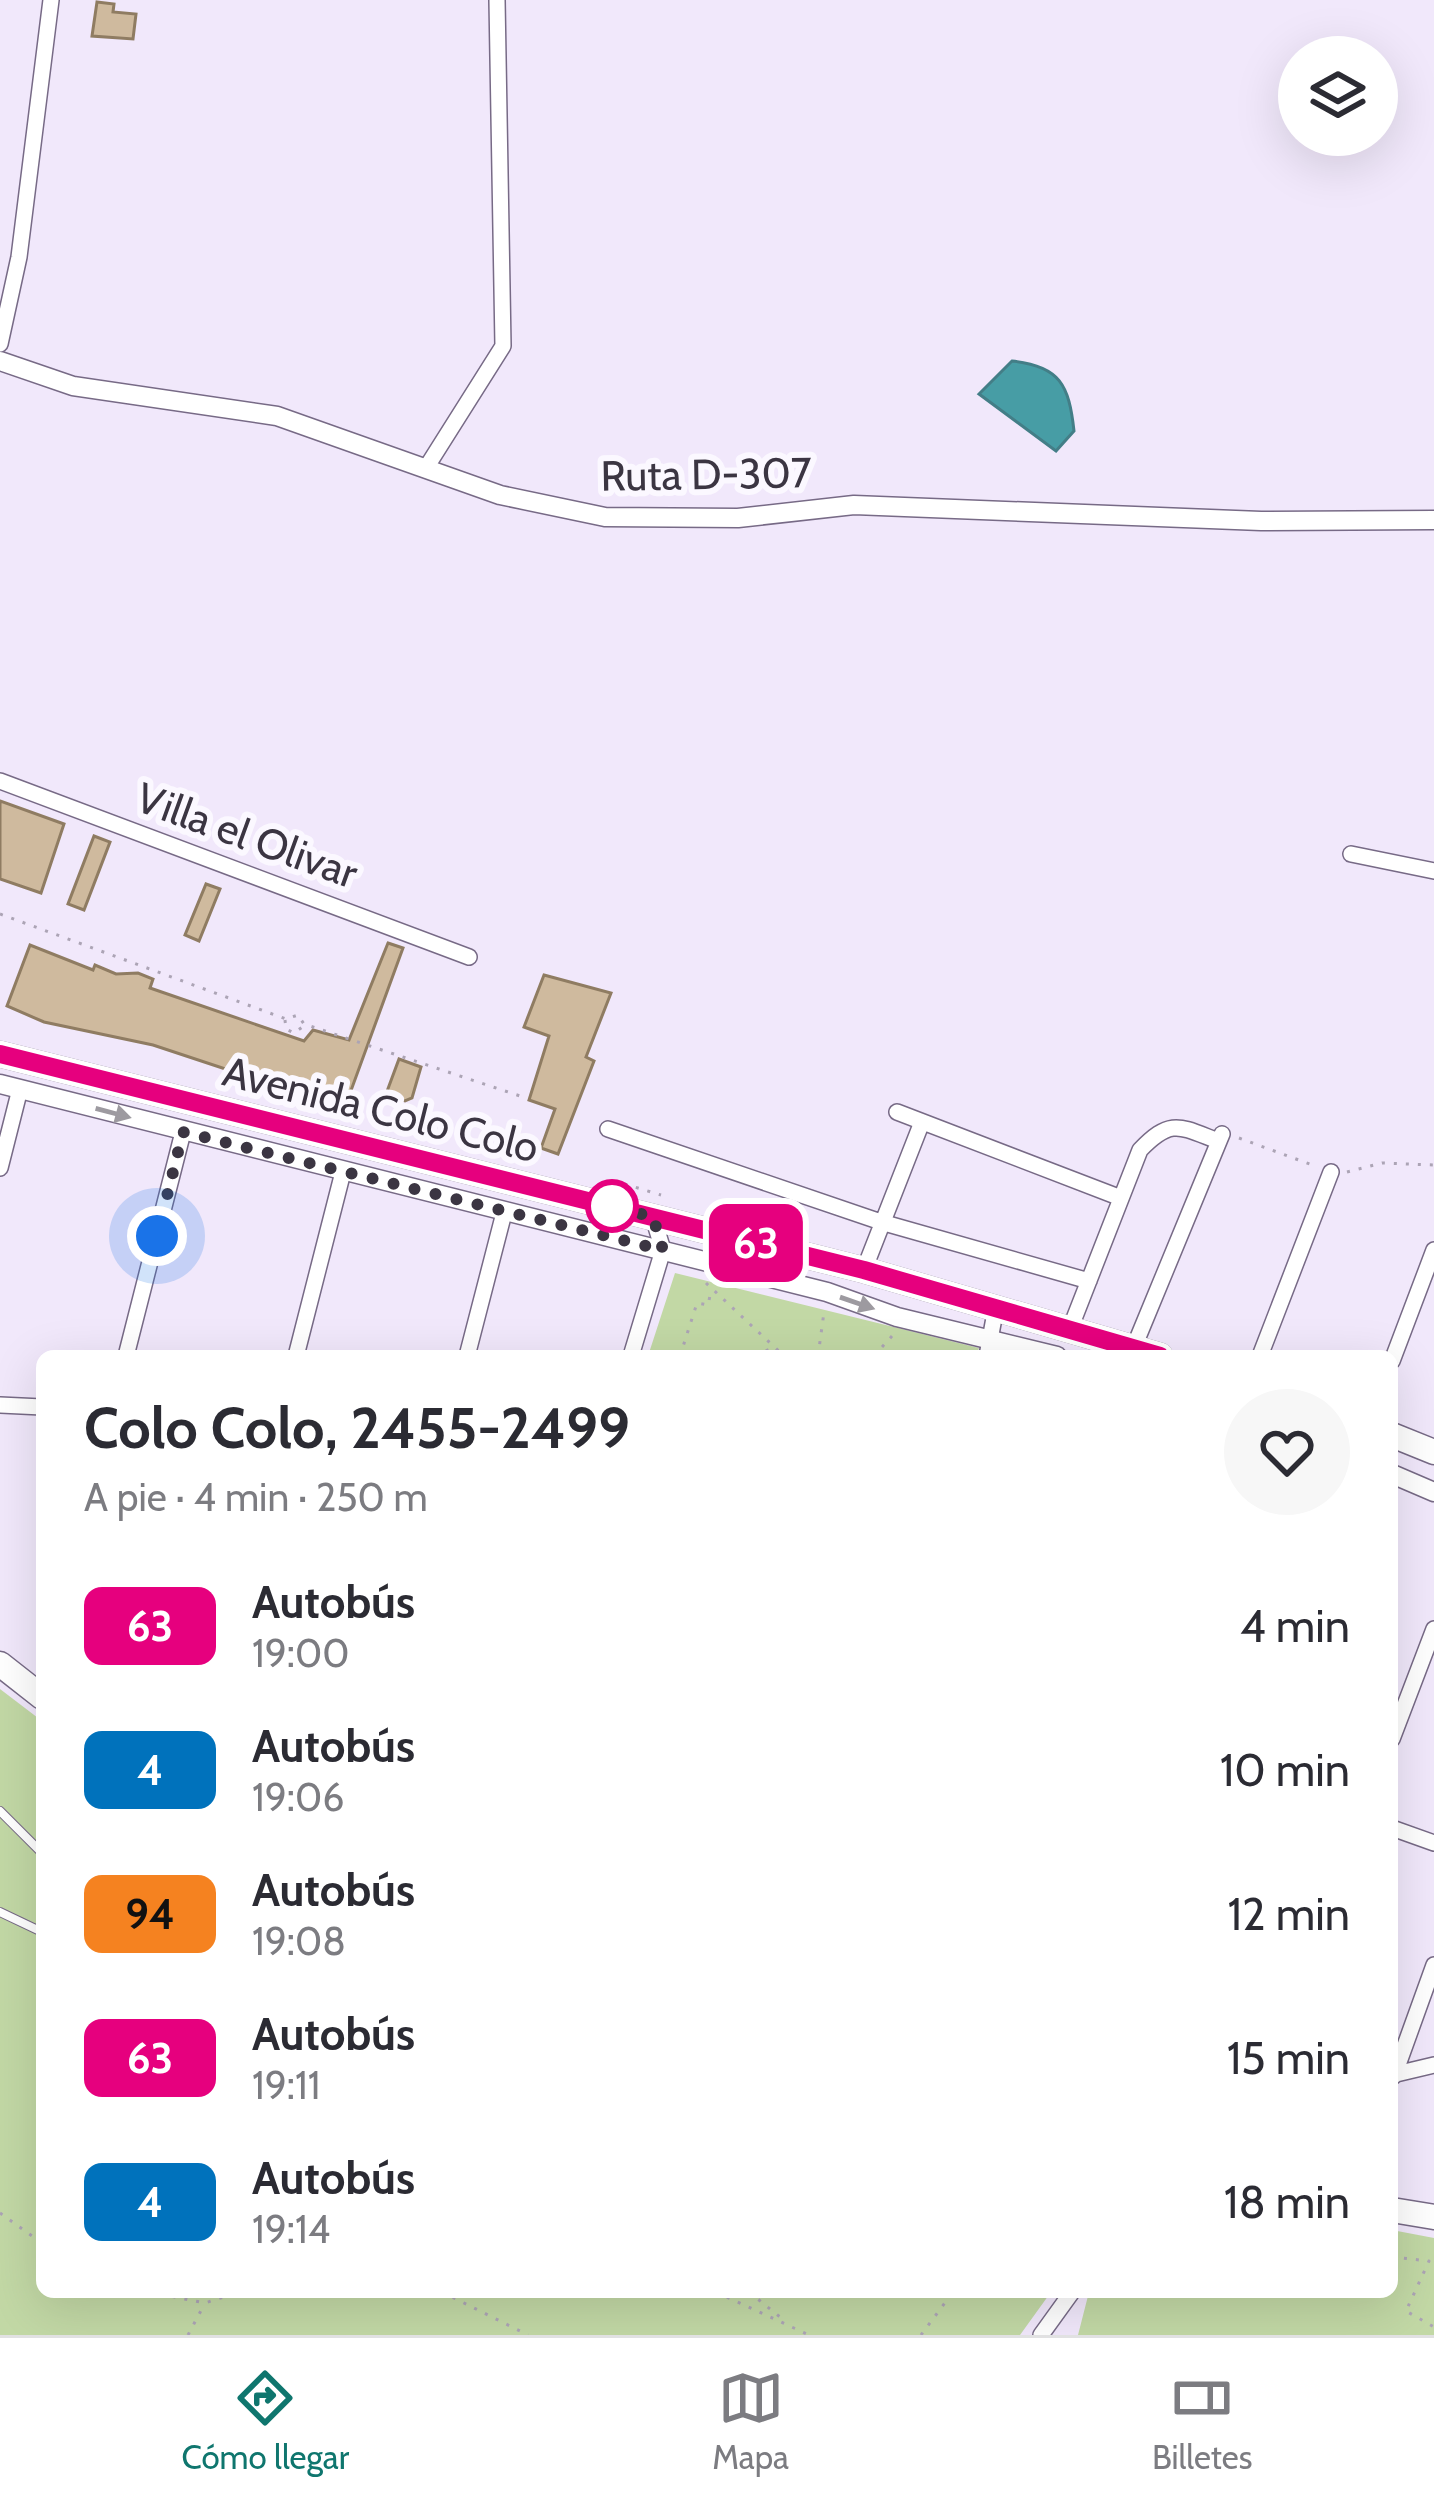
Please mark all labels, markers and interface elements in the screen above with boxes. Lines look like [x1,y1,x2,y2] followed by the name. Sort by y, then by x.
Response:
[1278,36,1398,156] map controls
[1278,36,1398,156] button: layers
[600,446,812,502] street label: Ruta D-307
[129,771,365,899] street label: Villa el Olivar
[218,1045,544,1173] street label: Avenida Colo Colo
[95,1105,132,1124] one-way arrow
[587,1181,637,1231] unlabelled marker
[702,1204,810,1282] line badge: 63
[127,1206,187,1266] your location
[733,1217,779,1269] text: 63
[839,1295,875,1313] one-way arrow
[1224,1389,1350,1515] button: heart
[84,1393,630,1462] text: Colo Colo, 2455-2499
[84,1473,428,1521] text: A pie · 4 min · 250 m
[252,1575,415,1629] text: Autobús
[1240,1599,1350,1653] text: 4 min
[127,1600,173,1652] text: 63
[252,1629,349,1677] text: 19:00
[252,1719,415,1773] text: Autobús
[1220,1743,1350,1797] text: 10 min
[137,1744,163,1796] text: 4
[252,1773,344,1821] text: 19:06
[252,1863,415,1917] text: Autobús
[1227,1887,1350,1941] text: 12 min
[125,1888,175,1940] text: 94
[252,1917,346,1965] text: 19:08
[252,2007,415,2061] text: Autobús
[1227,2031,1350,2085] text: 15 min
[127,2032,173,2084] text: 63
[252,2061,320,2109] text: 19:11
[252,2151,415,2205] text: Autobús
[1224,2175,1350,2229] text: 18 min
[137,2176,163,2228] text: 4
[252,2205,330,2253] text: 19:14
[182,2365,349,2477] tab: Cómo llegar
[712,2365,789,2477] tab: Mapa
[1152,2365,1252,2477] tab: Billetes

